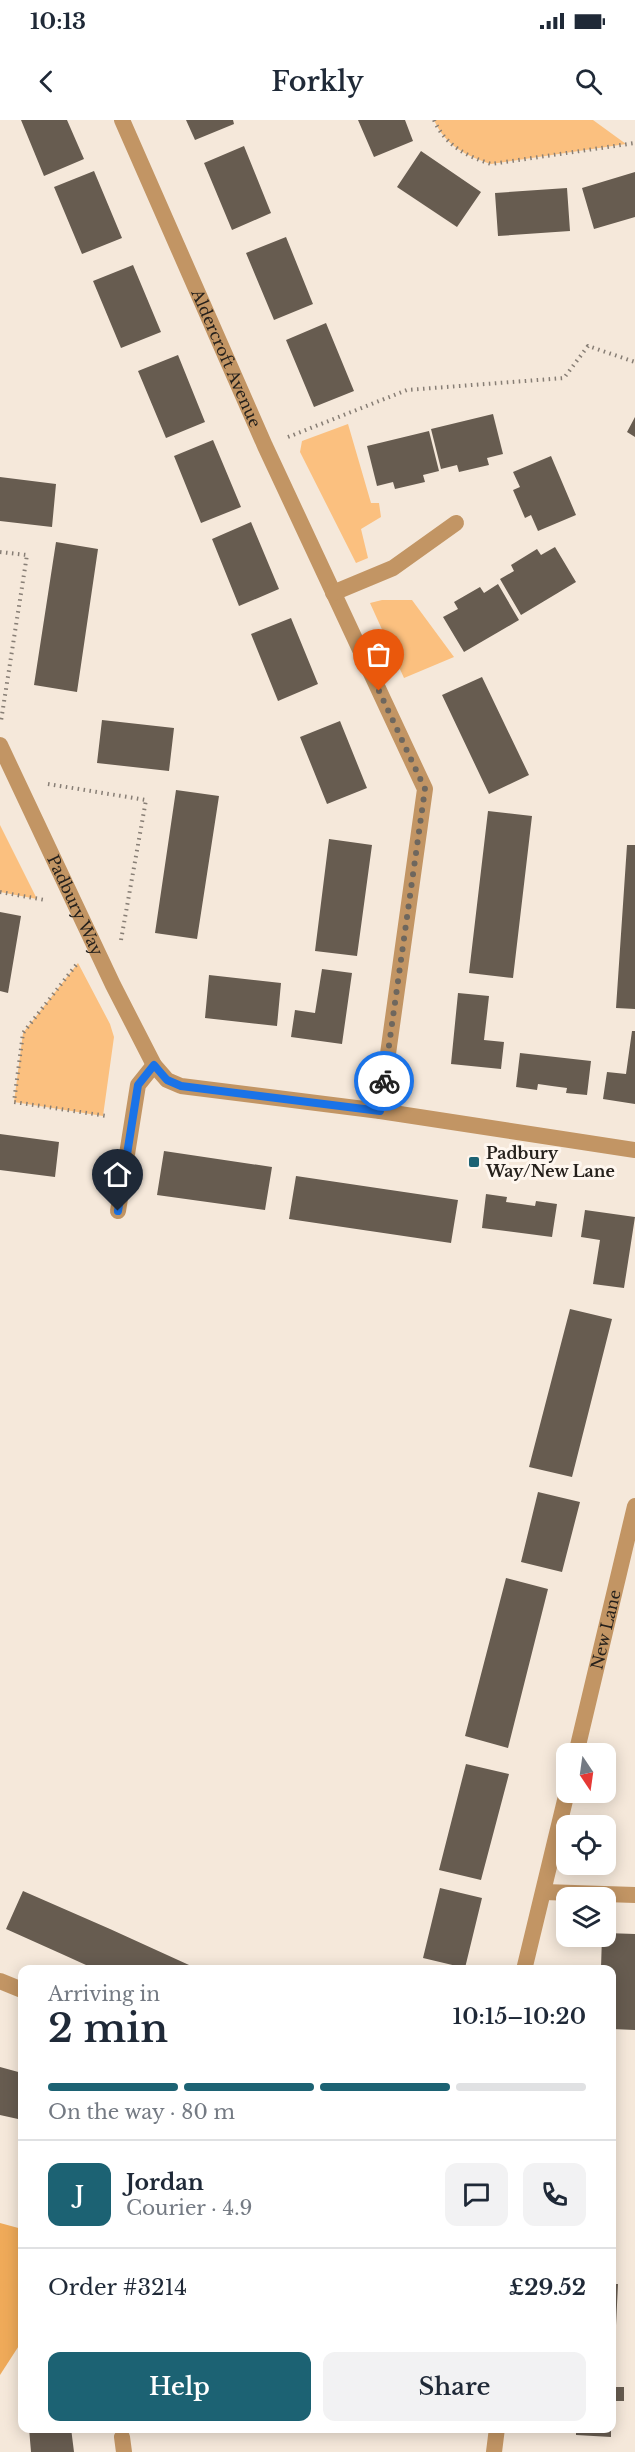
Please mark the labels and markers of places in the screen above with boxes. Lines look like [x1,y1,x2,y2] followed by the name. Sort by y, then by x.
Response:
[353,629,404,691] pin
[485,1143,615,1181] place label: Padbury Way/New Lane
[92,1149,143,1211] pin
[467,1155,481,1169] marker: Padbury Way/New Lane

